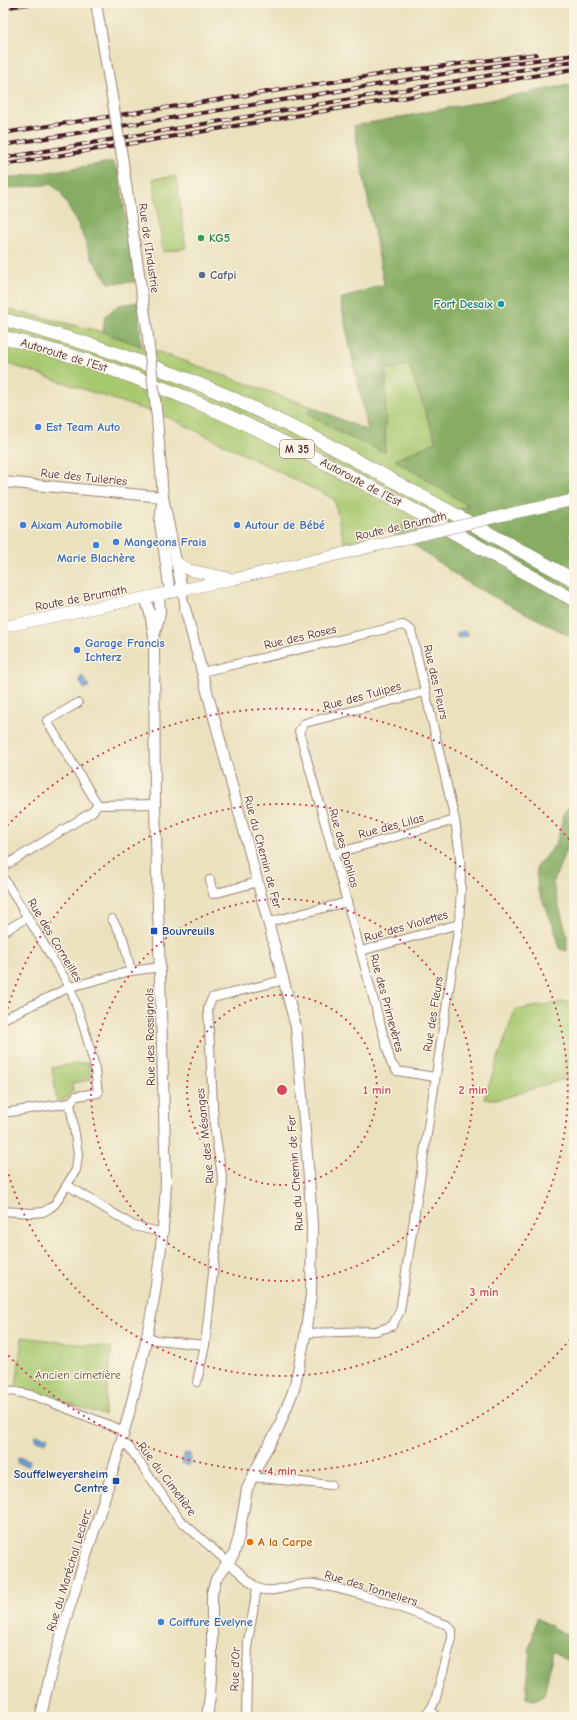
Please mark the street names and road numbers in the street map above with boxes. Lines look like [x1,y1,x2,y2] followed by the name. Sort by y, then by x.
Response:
[136,202,162,294] street label: Rue de l'Industrie
[19,335,109,375] street label: Autoroute de l’Est
[280,440,314,458] road number: M 35
[318,455,404,509] street label: Autoroute de l’Est
[40,465,128,489] street label: Rue des Tuileries
[354,509,448,543] street label: Route de Brumath
[34,582,128,614] street label: Route de Brumath
[262,622,338,652] street label: Rue des Roses
[421,643,451,721] street label: Rue des Fleurs
[322,679,402,713] street label: Rue des Tulipes
[241,794,285,910] street label: Rue du Chemin de Fer
[326,807,362,889] street label: Rue des Dahlias
[357,811,425,841] street label: Rue des Lilas
[25,896,85,984] street label: Rue des Corneilles
[363,907,449,945] street label: Rue des Violettes
[367,952,407,1054] street label: Rue des Primevères
[420,975,446,1053] street label: Rue des Fleurs
[142,988,158,1086] street label: Rue des Rossignols
[193,1088,217,1184] street label: Rue des Mésanges
[284,1114,306,1232] street label: Rue du Chemin de Fer
[135,1439,199,1519] street label: Rue du Cimetière
[44,1507,94,1633] street label: Rue du Maréchal Leclerc
[323,1567,419,1609] street label: Rue des Tonneliers
[227,1646,243,1691] street label: Rue d'Or

